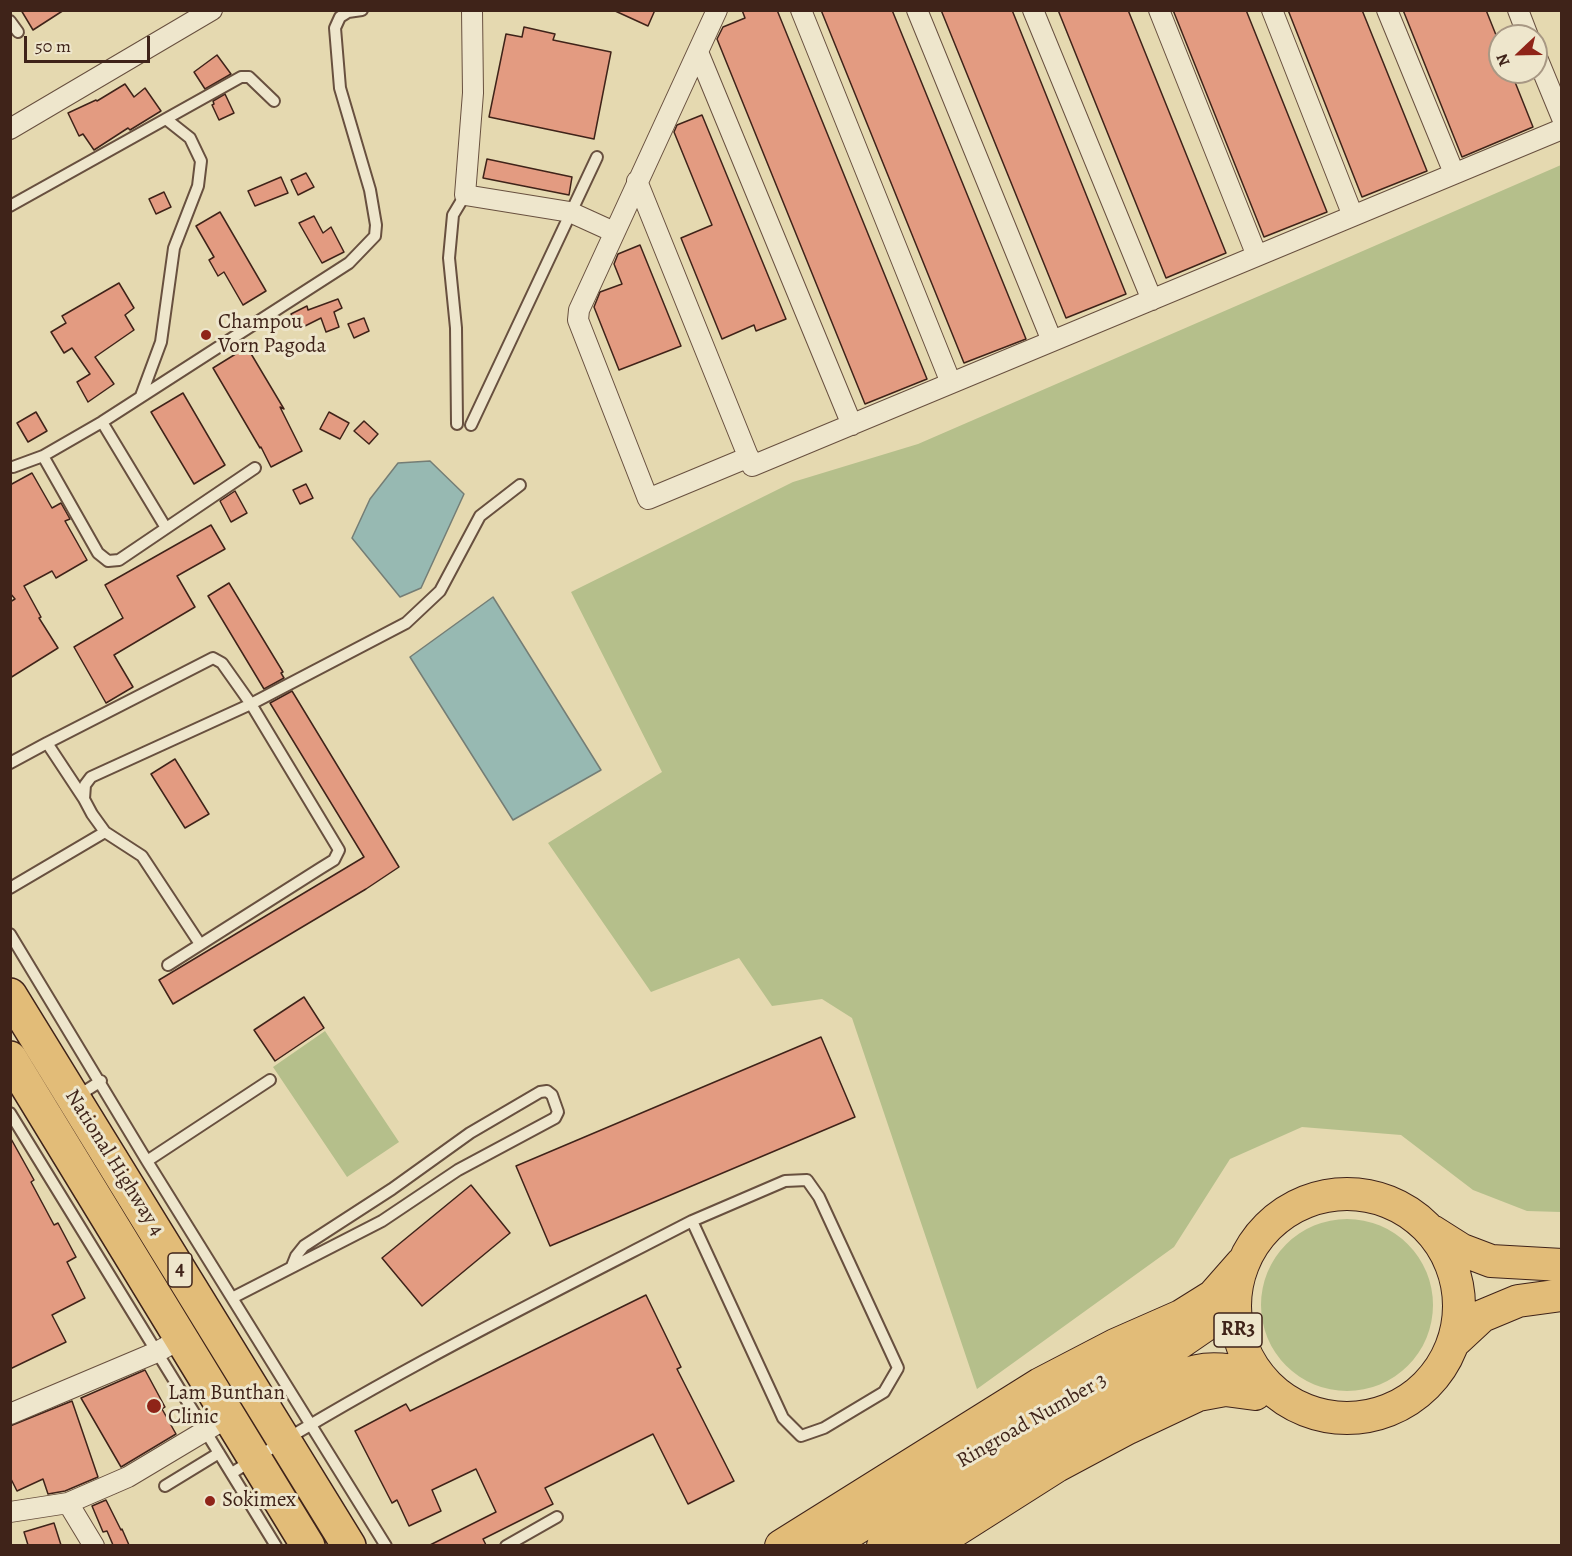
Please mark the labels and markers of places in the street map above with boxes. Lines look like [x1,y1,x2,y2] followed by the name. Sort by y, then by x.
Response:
[218,310,326,360] place label: Champou Vorn Pagoda
[199,328,213,342] marker: Champou Vorn Pagoda
[168,1381,285,1431] place label: Lam Bunthan Clinic
[145,1397,163,1415] marker: Lam Bunthan Clinic
[222,1488,296,1514] place label: Sokimex
[203,1494,217,1508] marker: Sokimex

